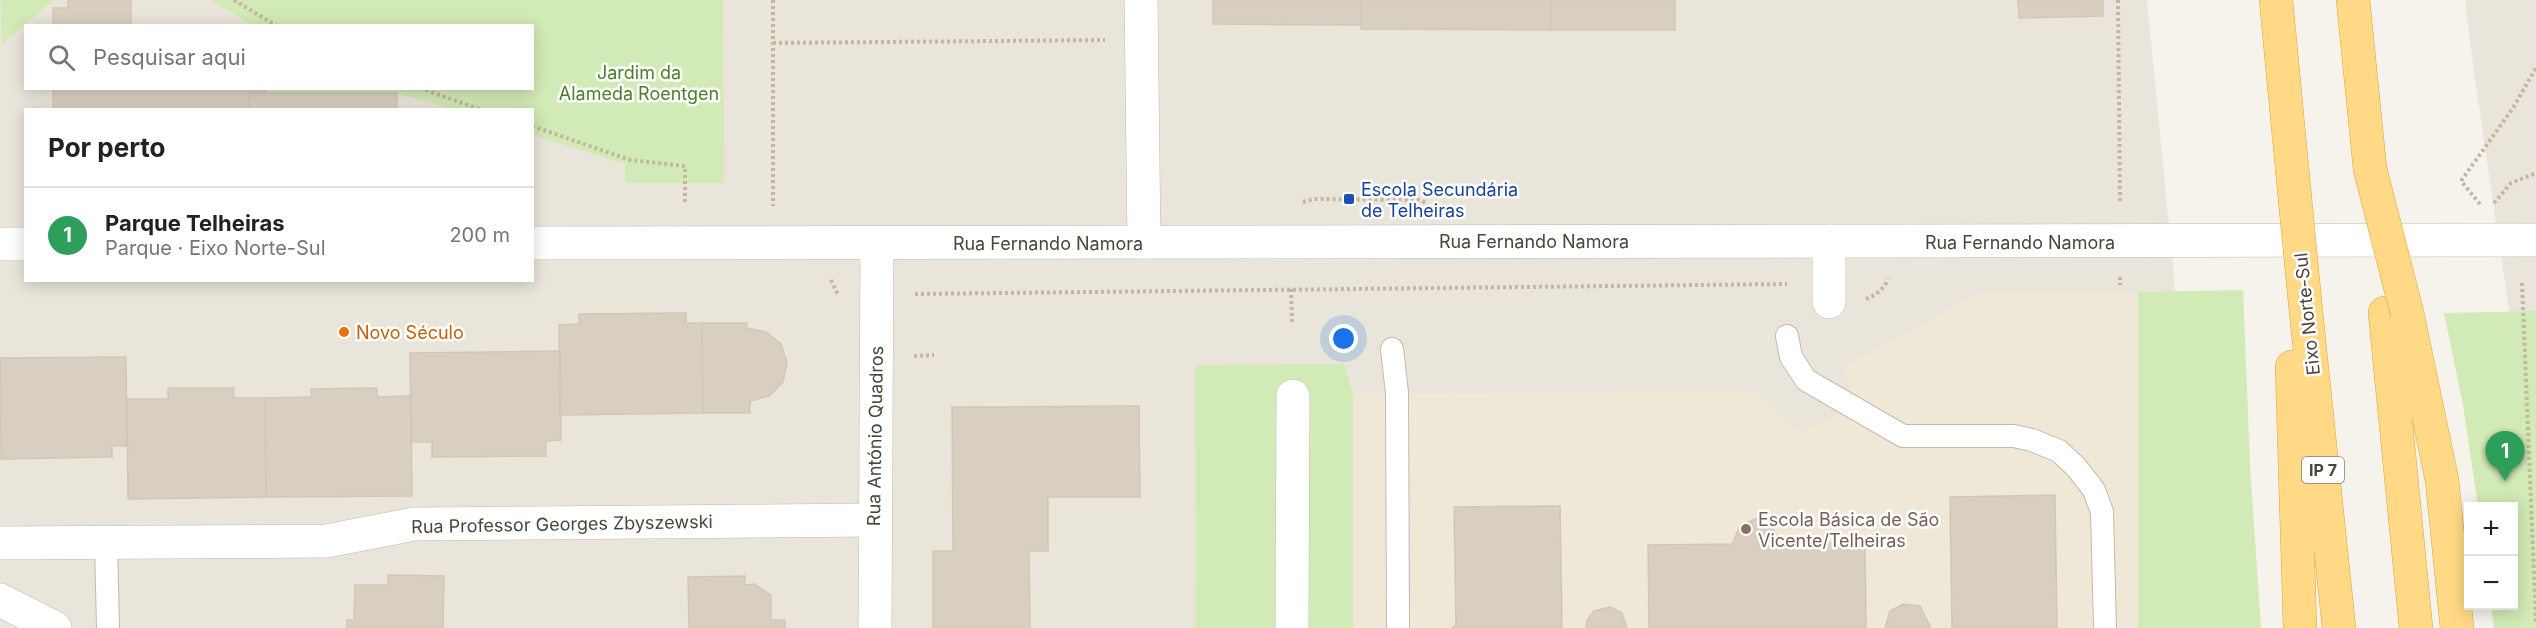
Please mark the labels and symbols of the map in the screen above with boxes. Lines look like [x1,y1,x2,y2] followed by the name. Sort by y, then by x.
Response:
[559,62,719,104] park label: Jardim da Alameda Roentgen
[1361,179,1518,221] place label: Escola Secundária de Telheiras
[1342,192,1356,206] marker: Escola Secundária de Telheiras
[1439,231,1629,252] street label: Rua Fernando Namora
[1925,232,2115,253] street label: Rua Fernando Namora
[953,233,1143,254] street label: Rua Fernando Namora
[2290,252,2324,376] street label: Eixo Norte-Sul
[356,322,464,343] place label: Novo Século
[1329,324,1358,353] your location
[337,325,351,339] marker: Novo Século
[863,346,887,526] street label: Rua António Quadros
[2486,432,2524,481] pin: 1
[2302,457,2344,483] road number: IP 7
[1758,509,1939,551] place label: Escola Básica de São Vicente/Telheiras
[411,511,713,537] street label: Rua Professor Georges Zbyszewski
[1739,522,1753,536] marker: Escola Básica de São Vicente/Telheiras

